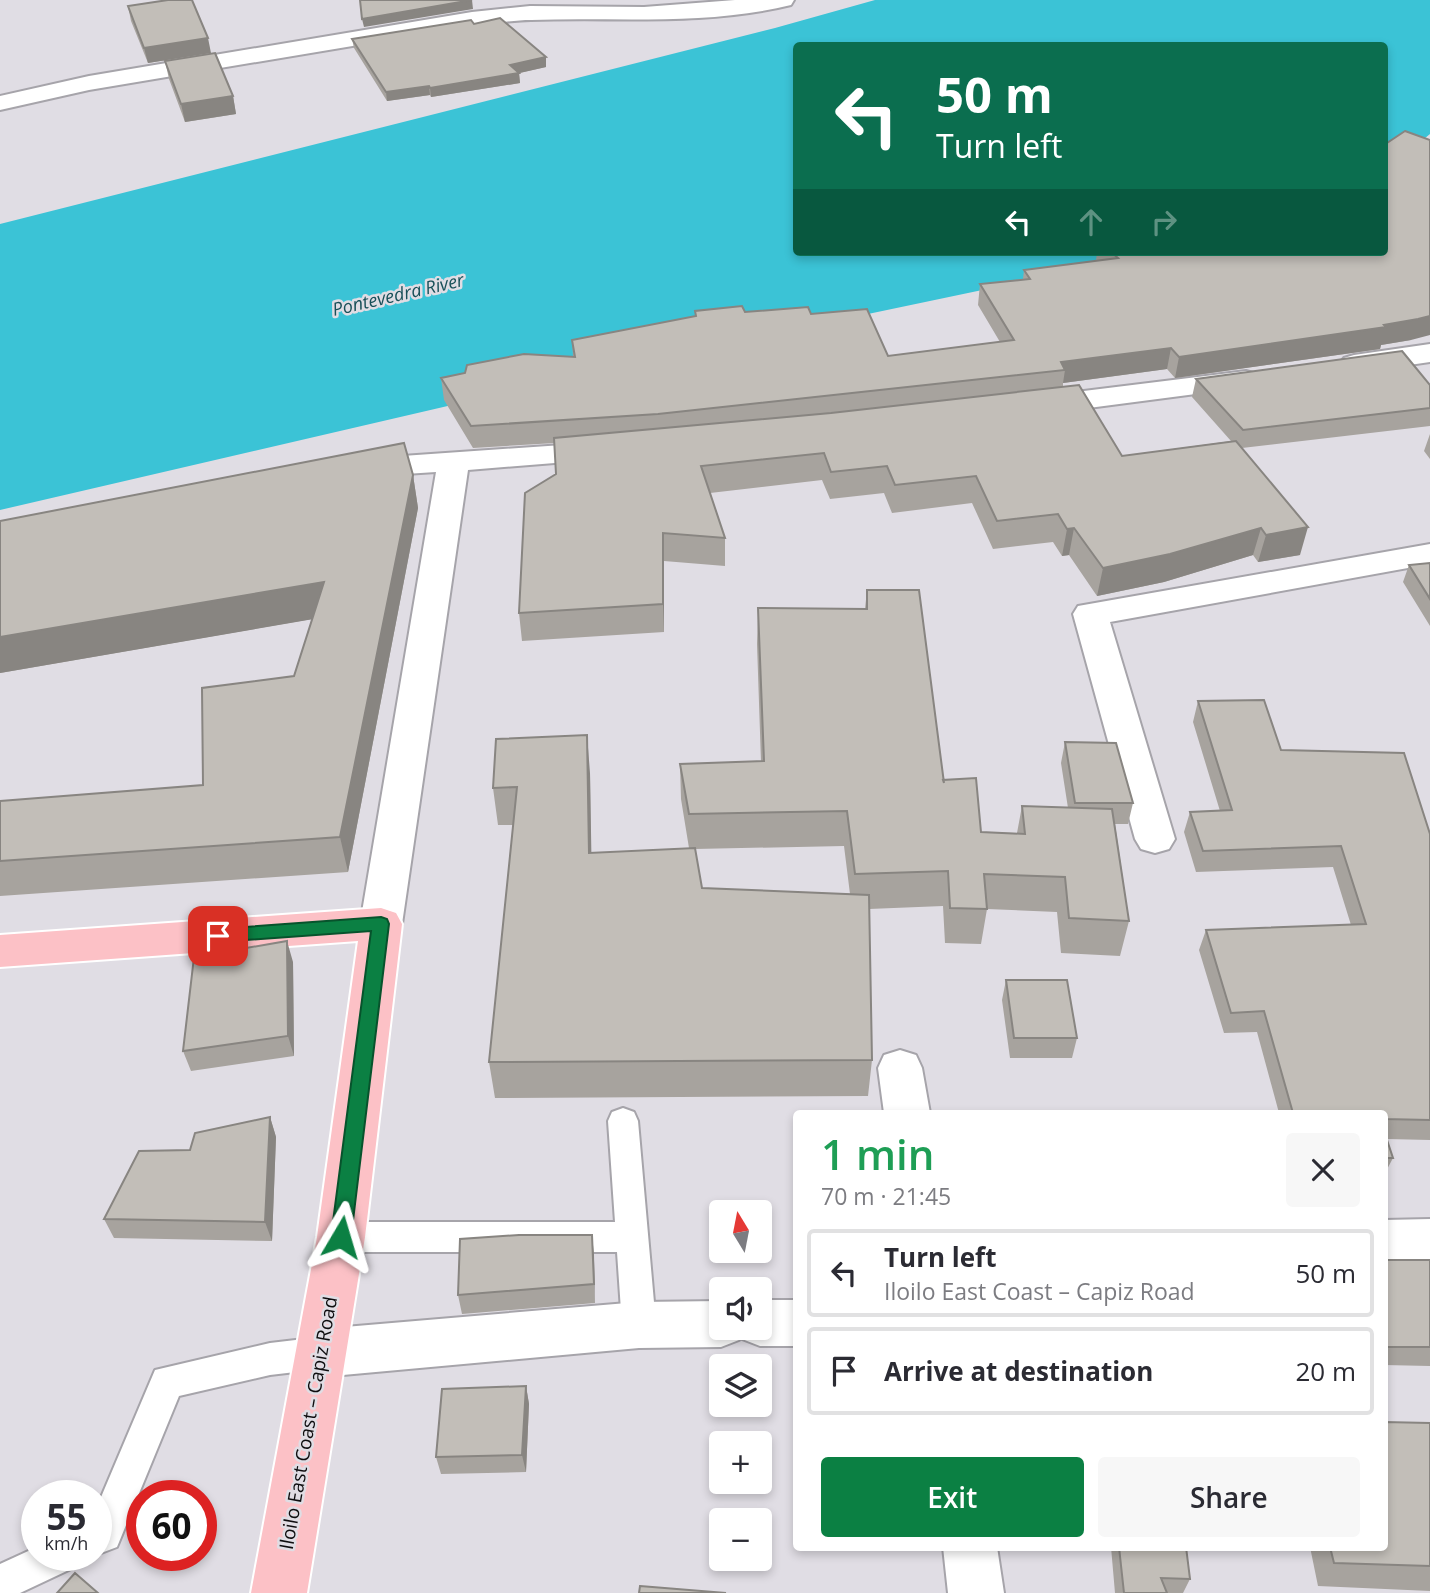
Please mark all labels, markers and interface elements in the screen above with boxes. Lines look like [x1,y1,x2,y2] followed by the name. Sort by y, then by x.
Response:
[936,61,1053,127] text: 50 m
[821,70,912,161] icon: left
[936,124,1062,167] text: Turn left
[999,203,1037,241] icon: left
[1072,203,1110,241] icon: ahead
[1145,203,1183,241] icon: right
[330,267,467,321] water label: Pontevedra River
[188,906,248,966] pin
[199,917,237,955] icon: arrive
[821,1125,934,1182] text: 1 min
[1286,1133,1360,1207] button: close
[821,1180,951,1212] text: 70 m · 21:45
[304,1200,378,1274] position arrow
[709,1200,772,1264] north arrow
[709,1200,772,1571] map controls
[884,1239,996,1275] text: Turn left
[825,1254,863,1292] icon: left
[1295,1255,1356,1291] text: 50 m
[884,1275,1195,1307] text: Iloilo East Coast – Capiz Road
[709,1277,772,1340] button: sound
[273,1294,343,1552] street label: Iloilo East Coast – Capiz Road
[825,1352,863,1390] icon: arrive
[884,1353,1153,1389] text: Arrive at destination
[1295,1353,1356,1389] text: 20 m
[709,1354,772,1417] button: layers
[709,1431,772,1494] button: +
[821,1457,1084,1537] button: Exit
[1098,1457,1360,1537] button: Share
[126,1480,217,1571] speed limit sign: 60
[46,1493,87,1540] text: 55
[709,1508,772,1571] button: −
[45,1531,88,1555] text: km/h

